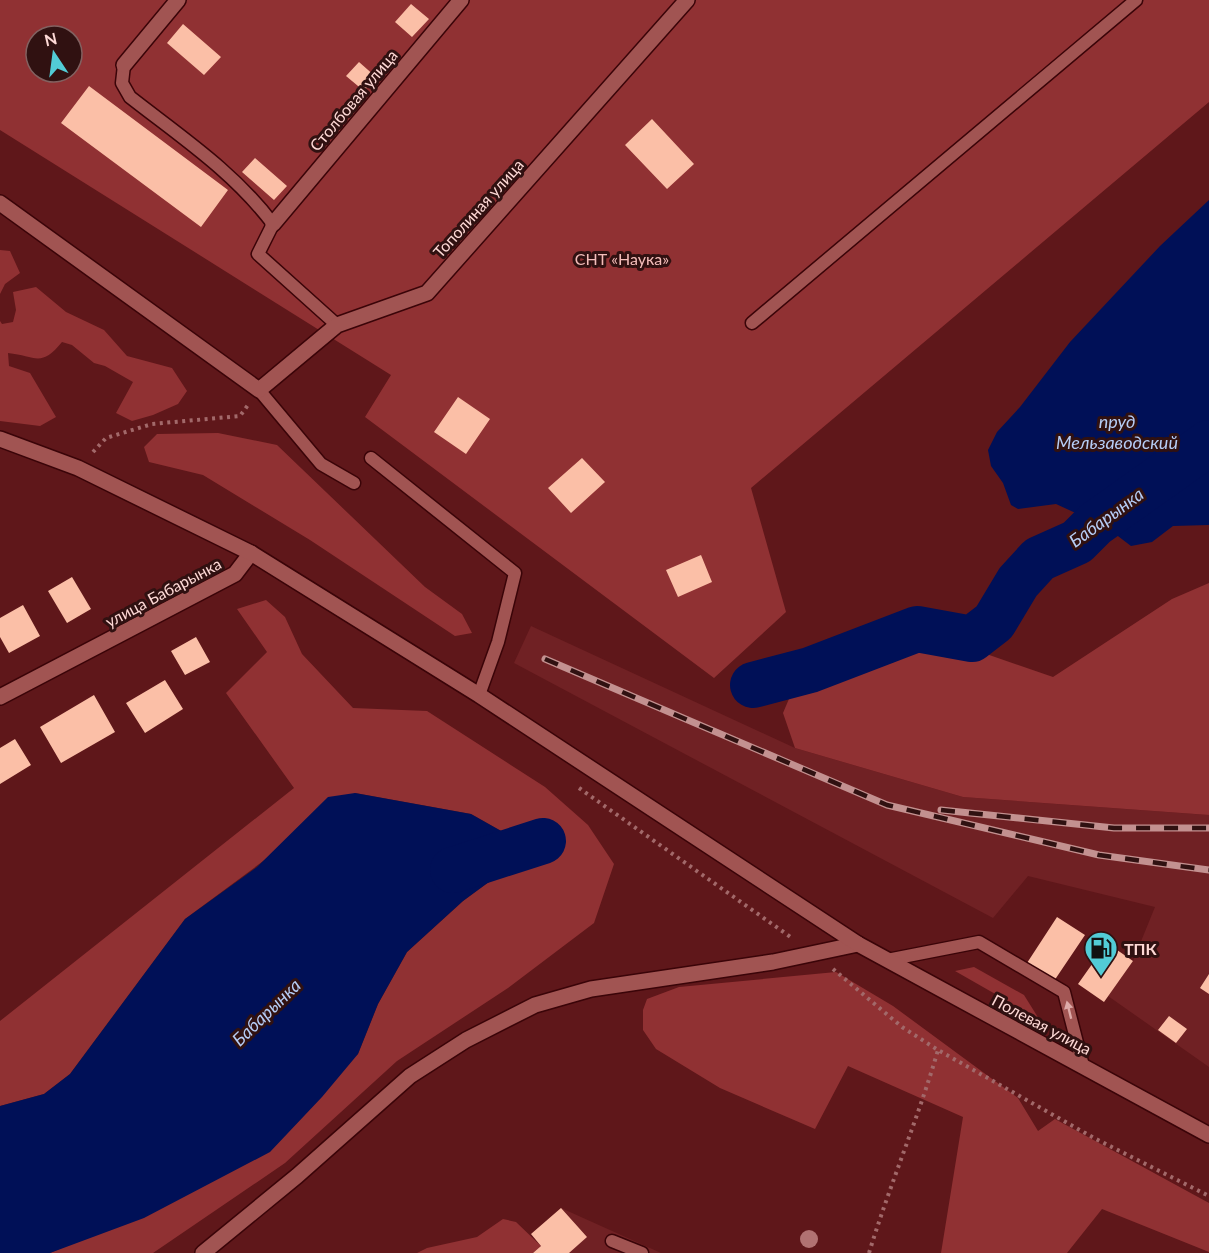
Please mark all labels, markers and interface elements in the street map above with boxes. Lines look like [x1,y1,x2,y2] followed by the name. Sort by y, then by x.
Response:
[24,24,84,84] north arrow
[42,28,59,50] text: N
[305,46,401,154] street label: Столбовая улица
[429,155,527,261] street label: Тополиная улица
[575,249,669,268] park label: СНТ «Наука»
[1056,410,1178,453] water label: пруд Мельзаводский
[1064,483,1148,551] water label: Бабарынка
[102,553,224,631] street label: улица Бабарынка
[1083,930,1119,977] fuel station icon: ТПК
[1124,939,1158,958] place label: ТПК
[227,974,305,1050] water label: Бабарынка
[989,990,1095,1058] street label: Полевая улица
[1063,1000,1073,1019] one-way arrow

